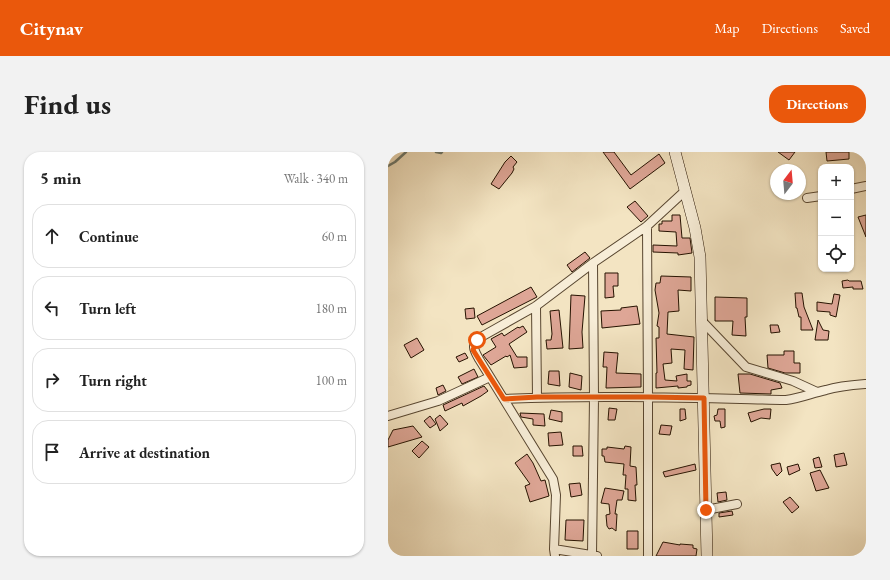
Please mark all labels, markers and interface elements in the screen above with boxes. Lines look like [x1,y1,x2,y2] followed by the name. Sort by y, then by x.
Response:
[20,16,83,41] text: Citynav
[714,19,740,37] text: Map
[762,19,818,37] text: Directions
[840,19,870,37] text: Saved
[769,85,866,123] button: Directions
[24,86,111,122] text: Find us
[770,164,806,200] north arrow
[818,164,854,272] map controls
[818,164,854,200] button: +
[40,167,81,189] text: 5 min
[284,170,348,187] text: Walk · 340 m
[818,200,854,236] button: −
[41,225,63,247] icon: ahead
[79,227,139,246] text: Continue
[322,228,347,245] text: 60 m
[818,236,854,272] button: locate
[41,297,63,319] icon: left
[79,299,136,318] text: Turn left
[316,300,347,317] text: 180 m
[468,331,486,349] route start
[41,369,63,391] icon: right
[79,371,147,390] text: Turn right
[316,372,347,389] text: 100 m
[41,441,63,463] icon: arrive
[79,443,210,462] text: Arrive at destination
[697,501,715,519] route end

